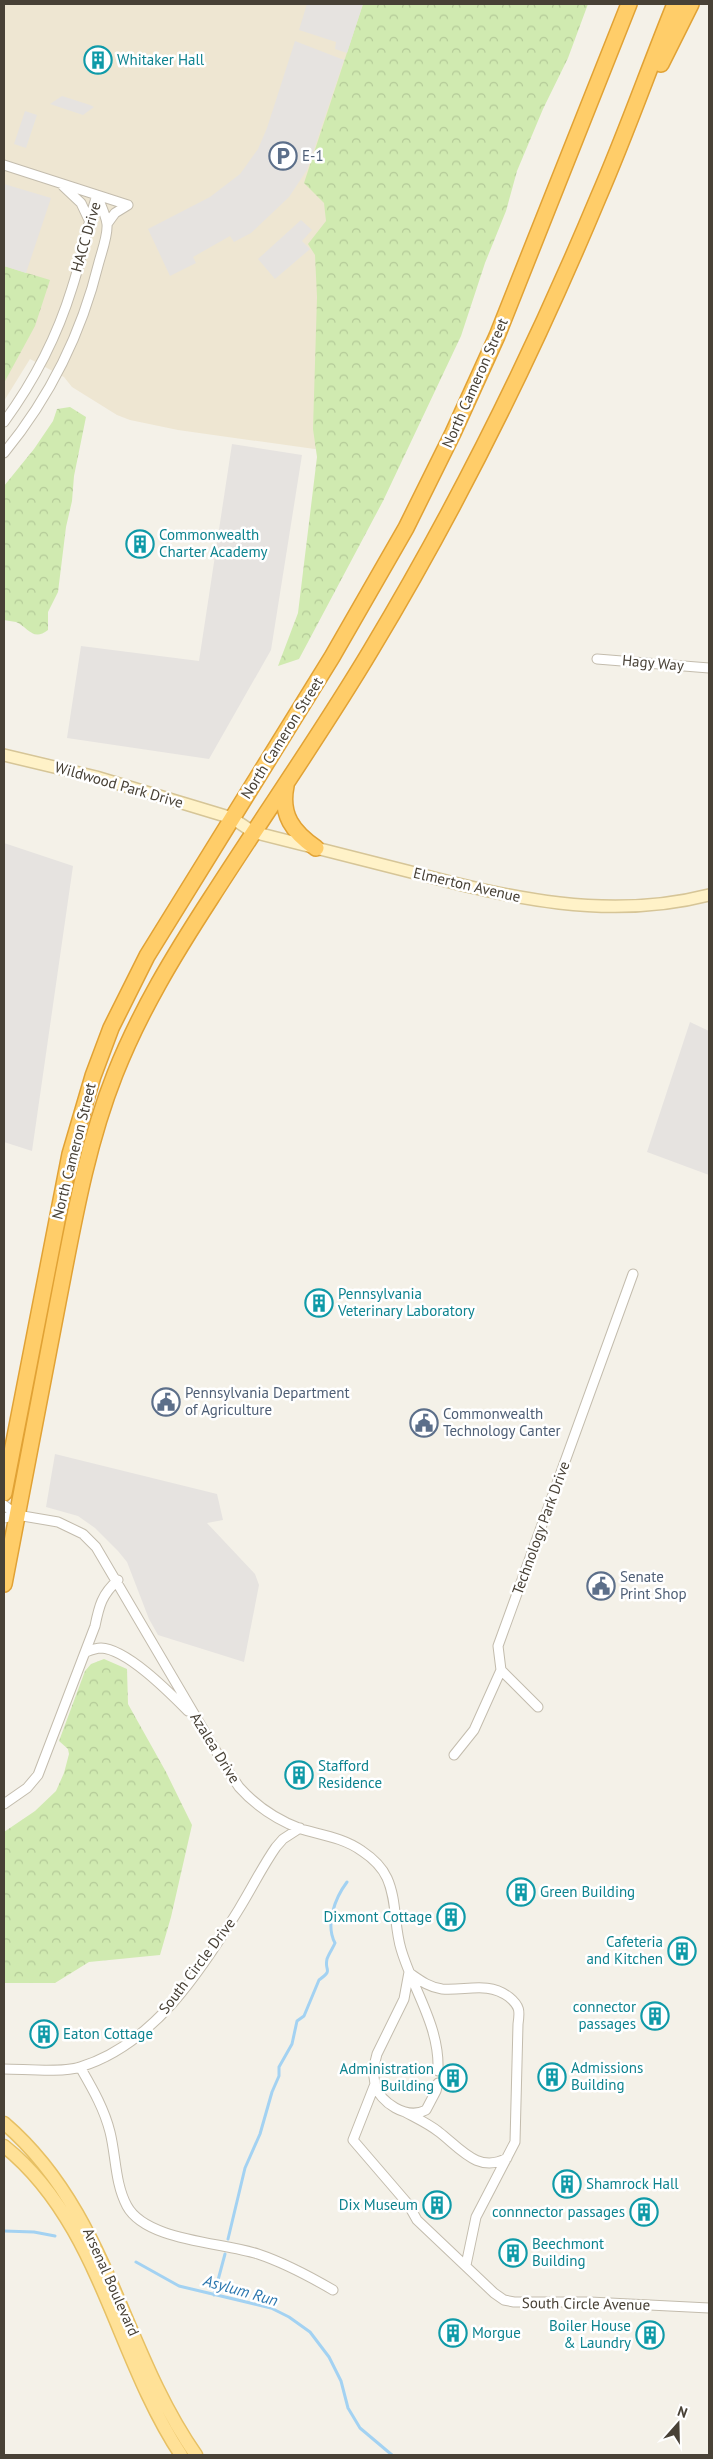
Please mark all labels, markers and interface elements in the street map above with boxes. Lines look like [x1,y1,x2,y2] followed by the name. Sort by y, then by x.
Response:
[83,45,113,75] building icon: Whitaker Hall
[117,50,205,69] place label: Whitaker Hall
[268,141,298,171] parking icon: E-1
[302,146,324,165] place label: E-1
[66,200,105,274] street label: HACC Drive
[437,315,512,451] street label: North Cameron Street
[159,525,268,561] place label: Commonwealth Charter Academy
[125,529,155,559] building icon: Commonwealth Charter Academy
[621,650,685,675] street label: Hagy Way
[236,673,327,802] street label: North Cameron Street
[53,757,186,812] street label: Wildwood Park Drive
[412,863,523,906] street label: Elmerton Avenue
[47,1081,100,1221] street label: North Cameron Street
[337,1284,475,1320] place label: Pennsylvania Veterinary Laboratory
[304,1288,334,1318] building icon: Pennsylvania Veterinary Laboratory
[185,1383,350,1419] place label: Pennsylvania Department of Agriculture
[151,1387,181,1417] public building icon: Pennsylvania Department of Agriculture
[443,1404,561,1440] place label: Commonwealth Technology Canter
[409,1408,439,1438] public building icon: Commonwealth Technology Canter
[508,1458,574,1597] street label: Technology Park Drive
[620,1567,687,1603] place label: Senate Print Shop
[586,1571,616,1601] public building icon: Senate Print Shop
[186,1709,245,1787] street label: Azalea Drive
[318,1756,382,1792] place label: Stafford Residence
[284,1760,314,1790] building icon: Stafford Residence
[506,1877,536,1907] building icon: Green Building
[540,1882,635,1901] place label: Green Building
[436,1902,466,1932] building icon: Dixmont Cottage
[324,1907,432,1926] place label: Dixmont Cottage
[154,1914,239,2018] street label: South Circle Drive
[586,1932,663,1968] place label: Cafeteria and Kitchen
[667,1936,697,1966] building icon: Cafeteria and Kitchen
[573,1997,636,2033] place label: connector passages
[640,2001,670,2031] building icon: connector passages
[29,2019,59,2049] building icon: Eaton Cottage
[63,2024,153,2043] place label: Eaton Cottage
[571,2058,643,2094] place label: Admissions Building
[339,2059,434,2095] place label: Administration Building
[537,2062,567,2092] building icon: Admissions Building
[438,2063,468,2093] building icon: Administration Building
[552,2169,582,2199] building icon: Shamrock Hall
[586,2174,679,2193] place label: Shamrock Hall
[422,2190,452,2220] building icon: Dix Museum
[339,2195,418,2214] place label: Dix Museum
[629,2197,659,2227] building icon: connnector passages
[492,2202,625,2221] place label: connnector passages
[79,2225,144,2339] street label: Arsenal Boulevard
[532,2234,604,2270] place label: Beechmont Building
[498,2238,528,2268] building icon: Beechmont Building
[201,2270,281,2310] water label: Asylum Run
[522,2293,650,2314] street label: South Circle Avenue
[549,2316,631,2352] place label: Boiler House & Laundry
[438,2318,468,2348] building icon: Morgue
[635,2320,665,2350] building icon: Boiler House & Laundry
[472,2323,521,2342] place label: Morgue
[653,2399,703,2449] north arrow
[675,2402,690,2422] text: N

